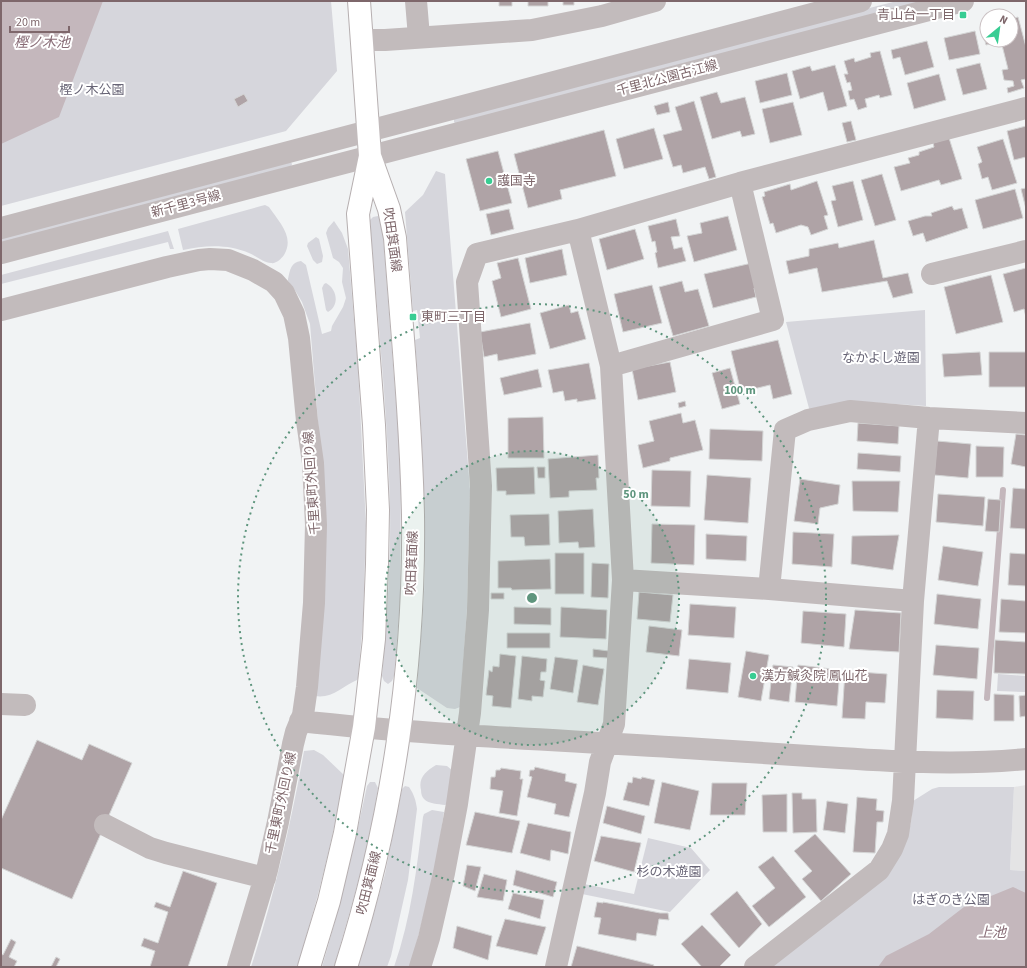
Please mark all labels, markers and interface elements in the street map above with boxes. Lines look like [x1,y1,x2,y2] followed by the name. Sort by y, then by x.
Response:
[877,6,955,24] place label: 青山台一丁目
[10,8,69,34] scale bar
[979,8,1019,48] north arrow
[958,10,968,20] marker: 青山台一丁目
[997,11,1010,28] text: N
[16,14,40,31] text: 20 m
[14,33,72,53] water label: 樫ノ木池
[614,56,720,100] street label: 千里北公園古江線
[59,81,125,99] park label: 樫ノ木公園
[497,172,536,190] place label: 護国寺
[484,176,494,186] marker: 護国寺
[149,186,223,222] street label: 新千里3号線
[379,207,405,273] street label: 吹田箕面線
[421,308,486,326] place label: 東町三丁目
[408,312,418,322] marker: 東町三丁目
[842,349,920,367] park label: なかよし遊園
[724,382,756,399] text: 100 m
[299,430,325,536] street label: 千里東町外回り線
[623,486,649,503] text: 50 m
[402,530,422,596] street label: 吹田箕面線
[525,591,539,605] centre of rings
[761,667,868,685] place label: 漢方鍼灸院 鳳仙花
[748,671,758,681] marker: 漢方鍼灸院 鳳仙花
[261,750,301,856] street label: 千里東町外回り線
[352,849,386,917] street label: 吹田箕面線
[636,863,702,881] park label: 杉の木遊園
[912,891,990,909] park label: はぎのき公園
[978,923,1008,943] water label: 上池

